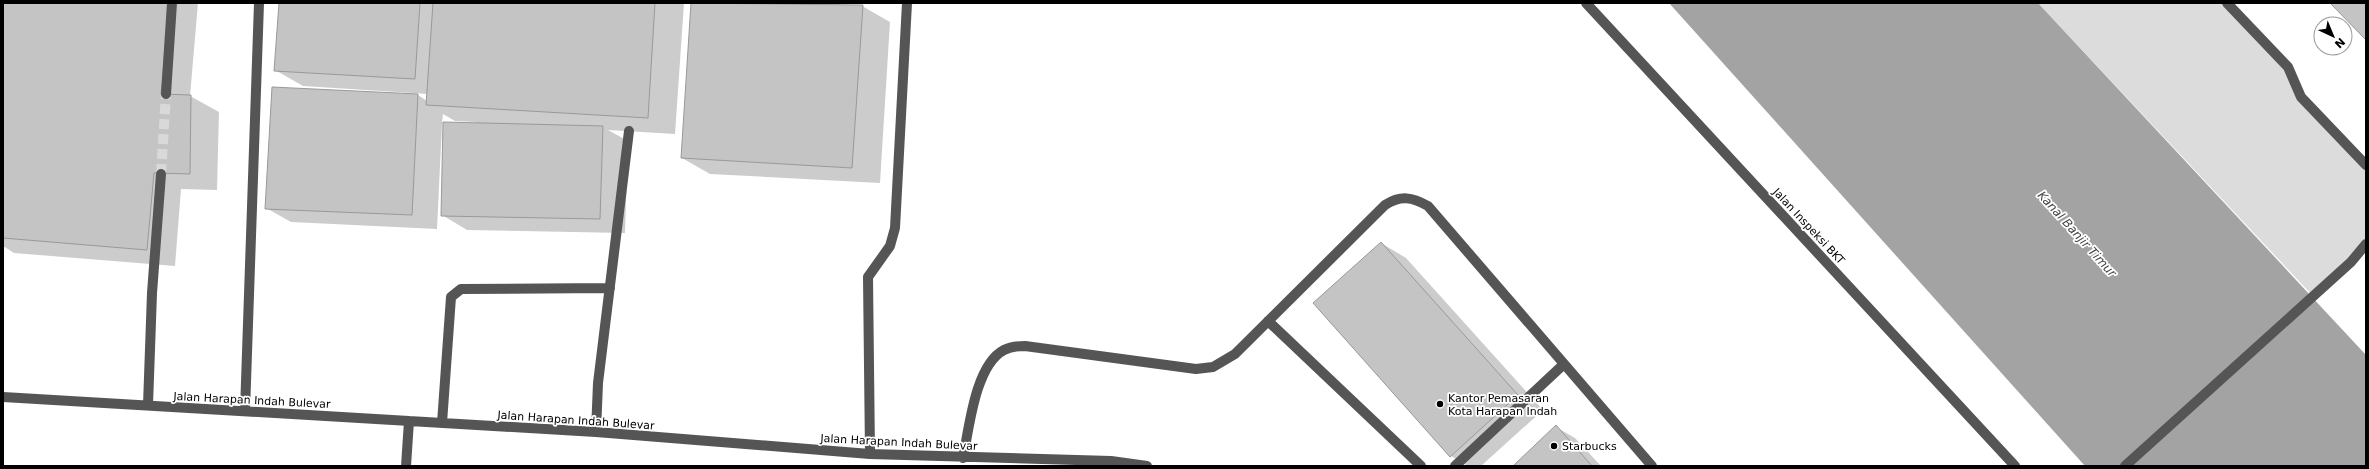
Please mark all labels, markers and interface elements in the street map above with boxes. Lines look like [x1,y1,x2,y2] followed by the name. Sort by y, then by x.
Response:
[2313,16,2353,56] north arrow
[2332,35,2347,51] text: N
[1769,185,1847,267] street label: Jalan Inspeksi BKT
[2035,188,2120,280] water label: Kanal Banjir Timur
[172,390,331,411] street label: Jalan Harapan Indah Bulevar
[1448,392,1557,418] place label: Kantor Pemasaran Kota Harapan Indah
[1435,399,1445,409] marker: Kantor Pemasaran Kota Harapan Indah
[496,408,655,433] street label: Jalan Harapan Indah Bulevar
[819,432,978,453] street label: Jalan Harapan Indah Bulevar
[1562,440,1617,453] place label: Starbucks
[1549,441,1559,451] marker: Starbucks

